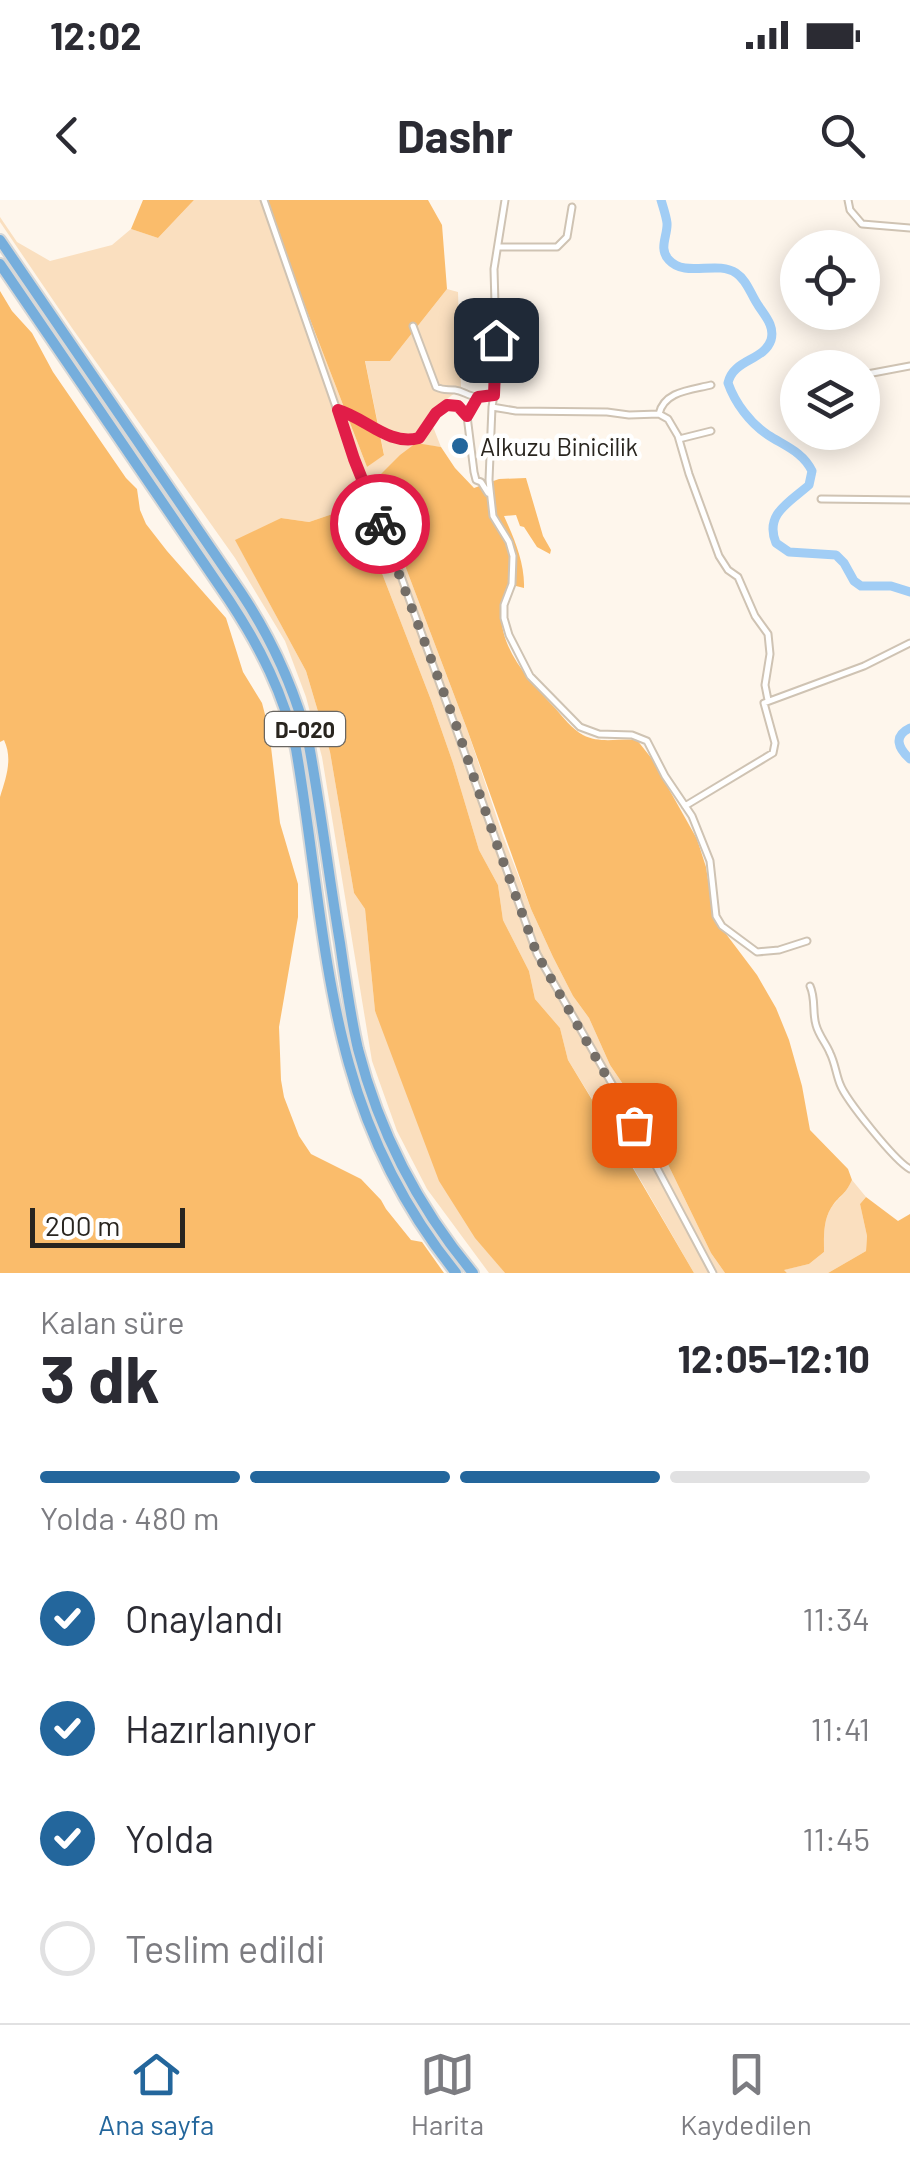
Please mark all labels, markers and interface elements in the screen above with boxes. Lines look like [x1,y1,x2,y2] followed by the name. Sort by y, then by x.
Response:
[50,12,142,58] text: 12:02
[40,108,95,163] icon: back
[397,108,513,162] text: Dashr
[815,108,870,163] icon: search
[780,230,880,450] map controls
[780,230,880,330] button: locate
[454,298,539,383] pin
[469,313,524,368] icon: home
[780,350,880,450] button: layers
[480,431,638,461] place label: Alkuzu Binicilik
[449,435,471,457] marker: Alkuzu Binicilik
[330,474,430,574] courier
[353,497,408,552] icon: bike
[265,712,345,746] road number: D-020
[592,1083,677,1168] pin
[607,1098,662,1153] icon: bag
[30,1203,185,1248] scale bar
[45,1208,120,1242] text: 200 m
[40,1302,184,1340] text: Kalan süre
[678,1335,870,1381] text: 12:05–12:10
[40,1338,160,1416] text: 3 dk
[40,1498,220,1536] text: Yolda · 480 m
[40,1591,95,1646] icon: check
[125,1595,283,1641] text: Onaylandı
[803,1599,870,1637] text: 11:34
[40,1701,95,1756] icon: check
[125,1705,316,1751] text: Hazırlanıyor
[811,1709,870,1747] text: 11:41
[40,1811,95,1866] icon: check
[125,1815,214,1861] text: Yolda
[803,1819,870,1857] text: 11:45
[125,1925,325,1971] text: Teslim edildi
[98,2047,214,2141] tab: Ana sayfa
[411,2047,484,2141] tab: Harita
[680,2047,812,2141] tab: Kaydedilen

